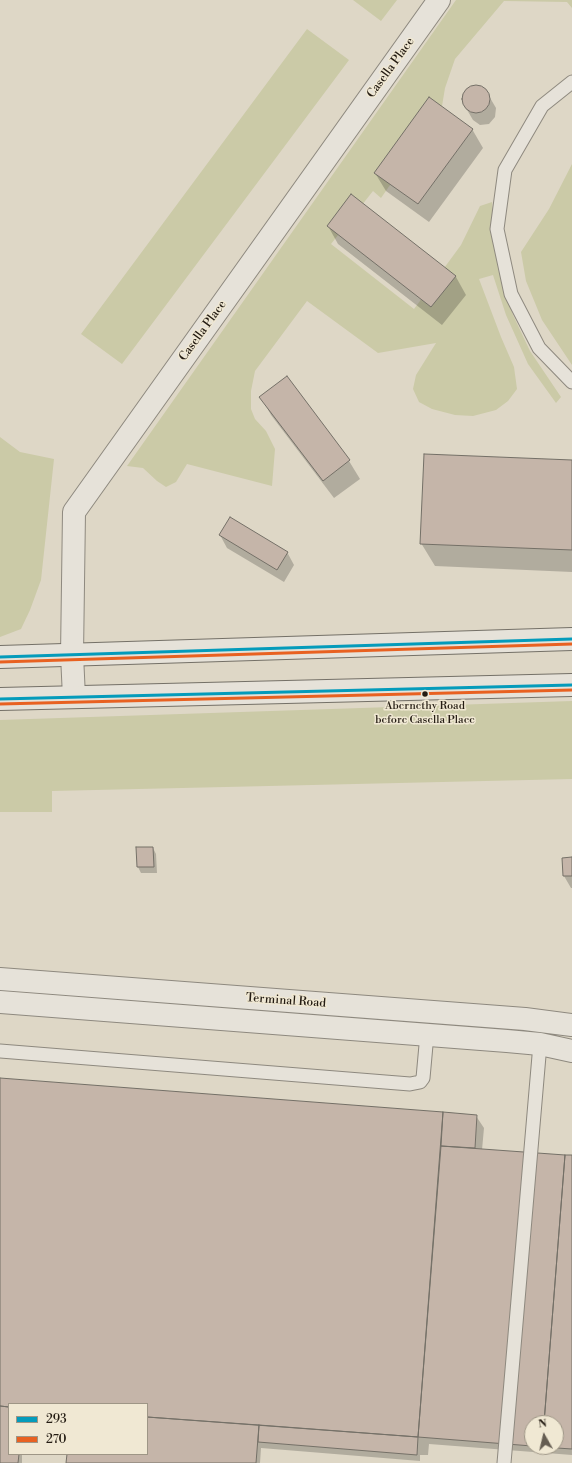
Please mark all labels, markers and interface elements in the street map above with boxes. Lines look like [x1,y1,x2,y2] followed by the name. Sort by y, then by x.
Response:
[364,35,418,101] street label: Casella Place
[176,298,230,364] street label: Casella Place
[420,689,430,699] marker: Abernethy Road before Casella Place
[375,699,475,725] place label: Abernethy Road before Casella Place
[245,991,327,1011] street label: Terminal Road
[8,1403,148,1455] legend
[46,1412,67,1427] text: 293
[524,1415,564,1455] north arrow
[537,1417,548,1432] text: N
[46,1432,67,1447] text: 270

